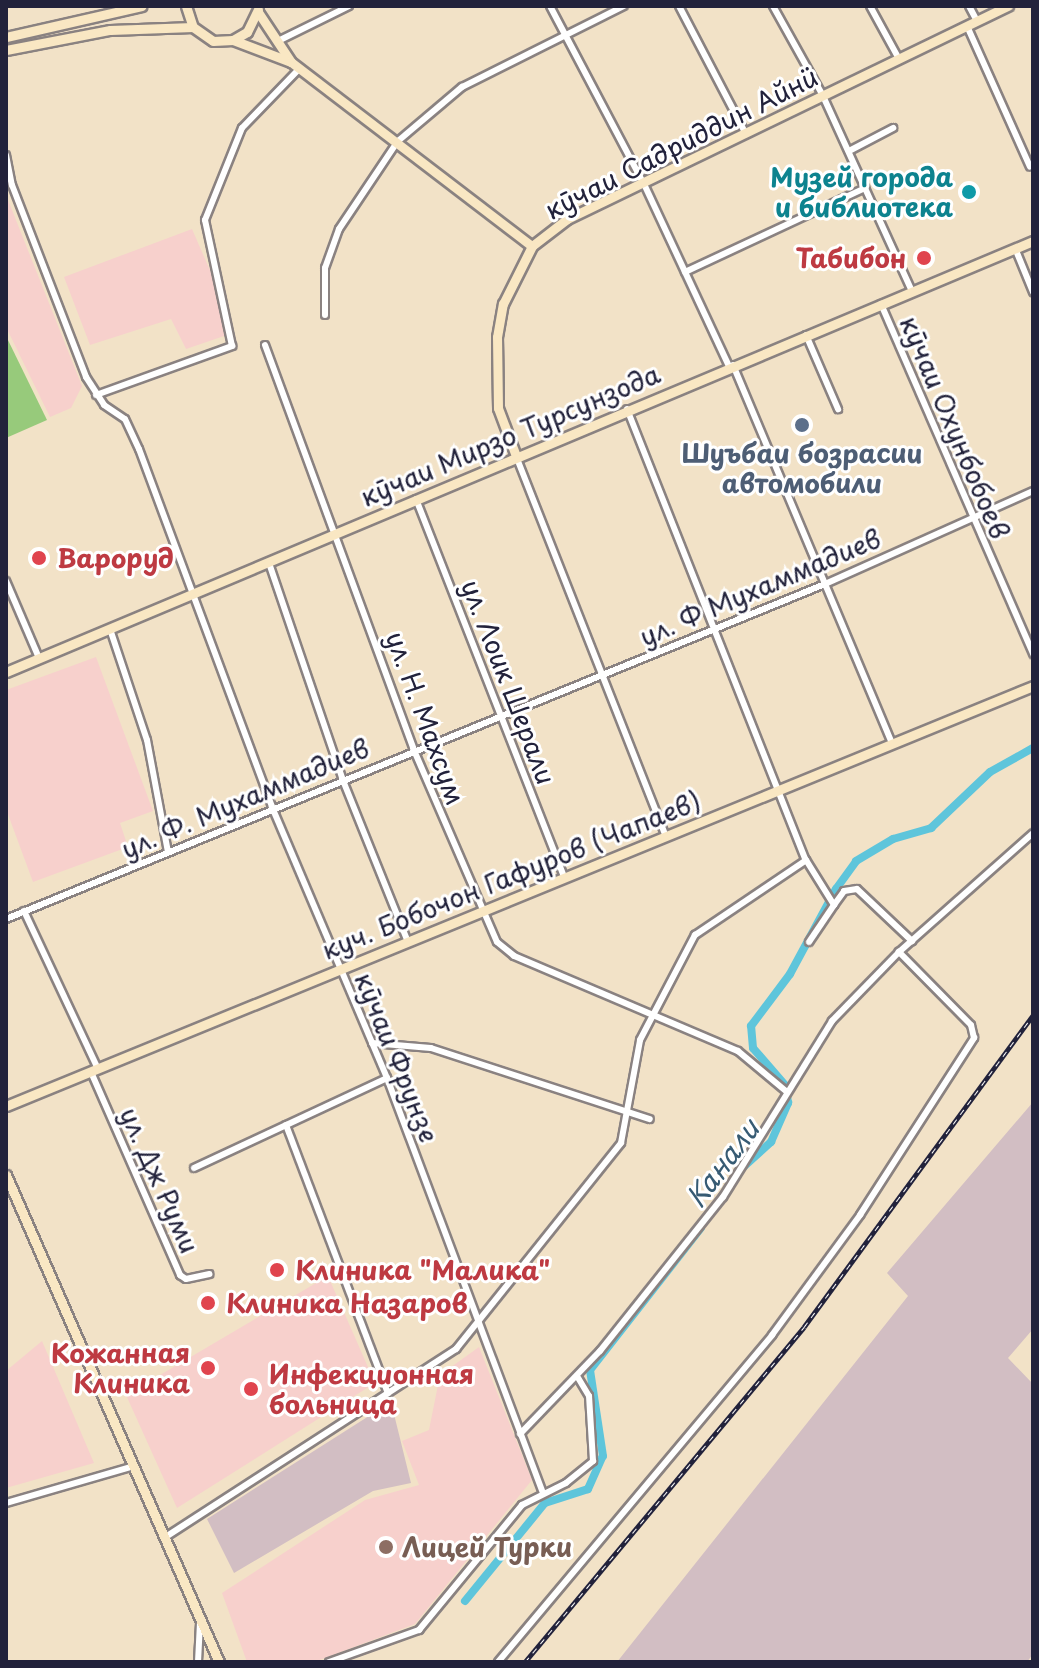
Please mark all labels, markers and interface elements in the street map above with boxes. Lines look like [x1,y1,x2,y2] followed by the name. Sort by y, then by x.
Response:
[540,61,822,225] street label: кӯчаи Садриддин Айнӣ
[769,161,953,222] place label: Музей города и библиотека
[960,183,978,201] marker: Музей города и библиотека
[795,242,906,274] place label: Табибон
[913,247,935,269] marker: Табибон
[894,310,1016,544] street label: кӯчаи Охунбобоев
[355,357,665,513] street label: кӯчаи Мирзо Турсунзода
[793,416,811,434] marker: Шуъбаи бозрасии автомобили
[681,437,923,498] place label: Шуъбаи бозрасии автомобили
[634,522,886,652] street label: ул. Ф Мухаммадиев
[57,542,174,574] place label: Вароруд
[28,547,50,569] marker: Вароруд
[455,574,563,790] street label: ул. Лоик Шерали
[380,627,472,809] street label: ул. Н. Махсум
[116,732,374,864] street label: ул. Ф. Мухаммадиев
[316,784,706,966] street label: куч. Бобочон Гафуров (Чапаев)
[349,968,445,1146] street label: кӯчаи Фрунзе
[113,1101,207,1259] street label: ул. Дж Руми
[678,1112,766,1214] water label: Канали
[295,1254,551,1286] place label: Клиника "Малика"
[266,1259,288,1281] marker: Клиника "Малика"
[226,1287,469,1319] place label: Клиника Назаров
[197,1292,219,1314] marker: Клиника Назаров
[51,1337,190,1398] place label: Кожанная Клиника
[197,1357,219,1379] marker: Кожанная Клиника
[269,1358,474,1420] place label: Инфекционная больница
[240,1378,262,1400] marker: Инфекционная больница
[402,1531,572,1563] place label: Лицей Турки
[377,1538,395,1556] marker: Лицей Турки

